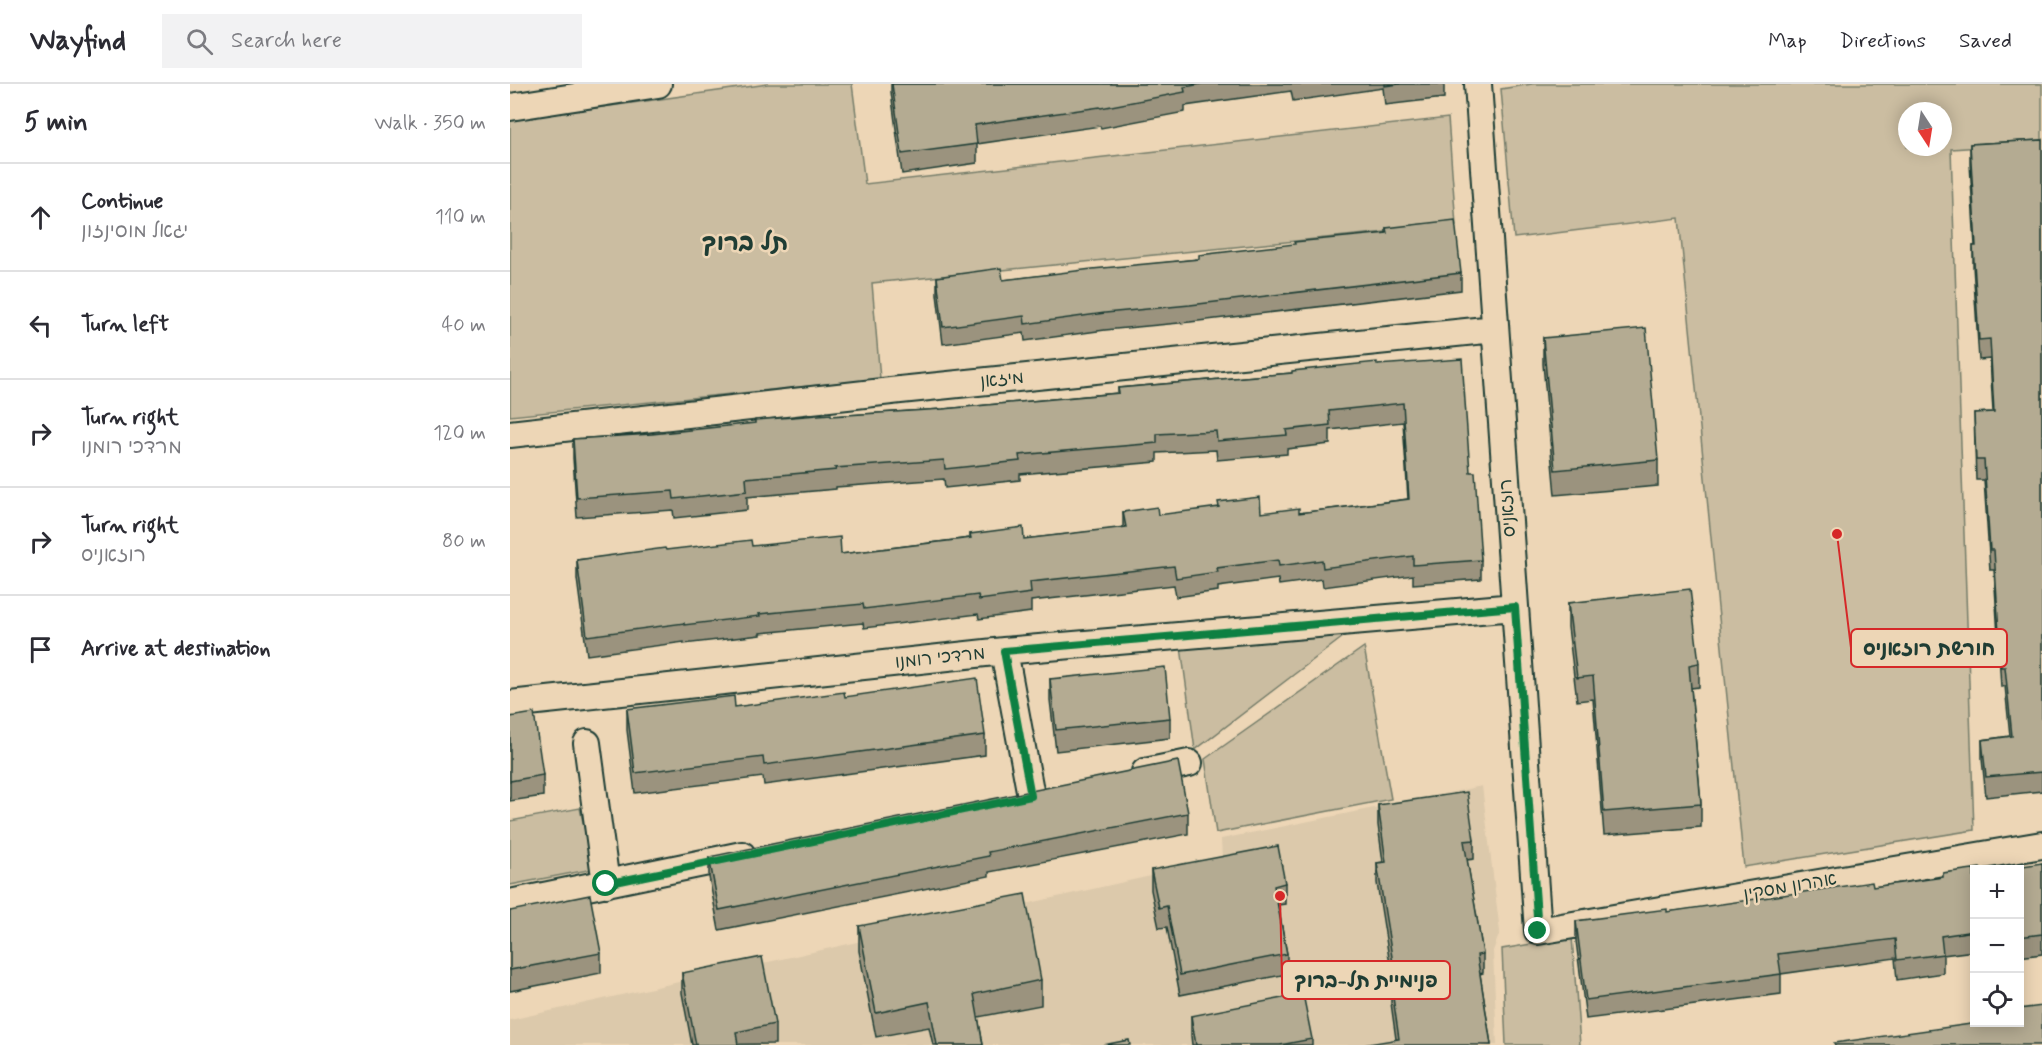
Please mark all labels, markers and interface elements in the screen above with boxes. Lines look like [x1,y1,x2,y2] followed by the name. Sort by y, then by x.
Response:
[162,14,582,68] search box
[30,23,126,60] text: Wayfind
[183,25,216,58] icon: search
[231,27,342,55] text: Search here
[1768,27,1807,55] text: Map
[1840,27,1926,55] text: Directions
[1959,27,2012,55] text: Saved
[1898,102,1952,156] north arrow
[24,106,88,140] text: 5 min
[374,110,486,137] text: Walk · 350 m
[81,188,163,216] text: Continue
[24,201,57,234] icon: ahead
[435,204,486,231] text: 110 m
[81,218,188,245] text: יגאל מוסינזון
[702,228,788,259] district label: תל ברוך
[24,309,57,342] icon: left
[81,311,169,339] text: Turn left
[442,312,486,339] text: 40 m
[979,366,1025,394] street label: מיזאן
[81,404,179,432] text: Turn right
[24,417,57,450] icon: right
[433,420,486,447] text: 120 m
[81,434,182,461] text: מרדכי רומנו
[1494,478,1522,538] street label: רוזאניס
[81,512,179,540] text: Turn right
[24,525,57,558] icon: right
[442,528,486,555] text: 80 m
[81,542,146,569] text: רוזאניס
[1851,629,2007,667] callout: חורשת רוזאניס
[24,633,57,666] icon: arrive
[81,635,271,663] text: Arrive at destination
[1863,636,1995,663] text: חורשת רוזאניס
[894,641,986,675] street label: מרדכי רומנו
[1970,865,2024,1027] map controls
[1970,865,2024,919] button: +
[1741,867,1839,907] street label: אהרון מסקין
[592,870,618,896] route start
[1524,917,1550,943] route end
[1970,919,2024,973] button: −
[1282,961,1450,999] callout: פנימיית תל-ברוך
[1294,968,1438,995] text: פנימיית תל-ברוך
[1970,973,2024,1027] button: locate

